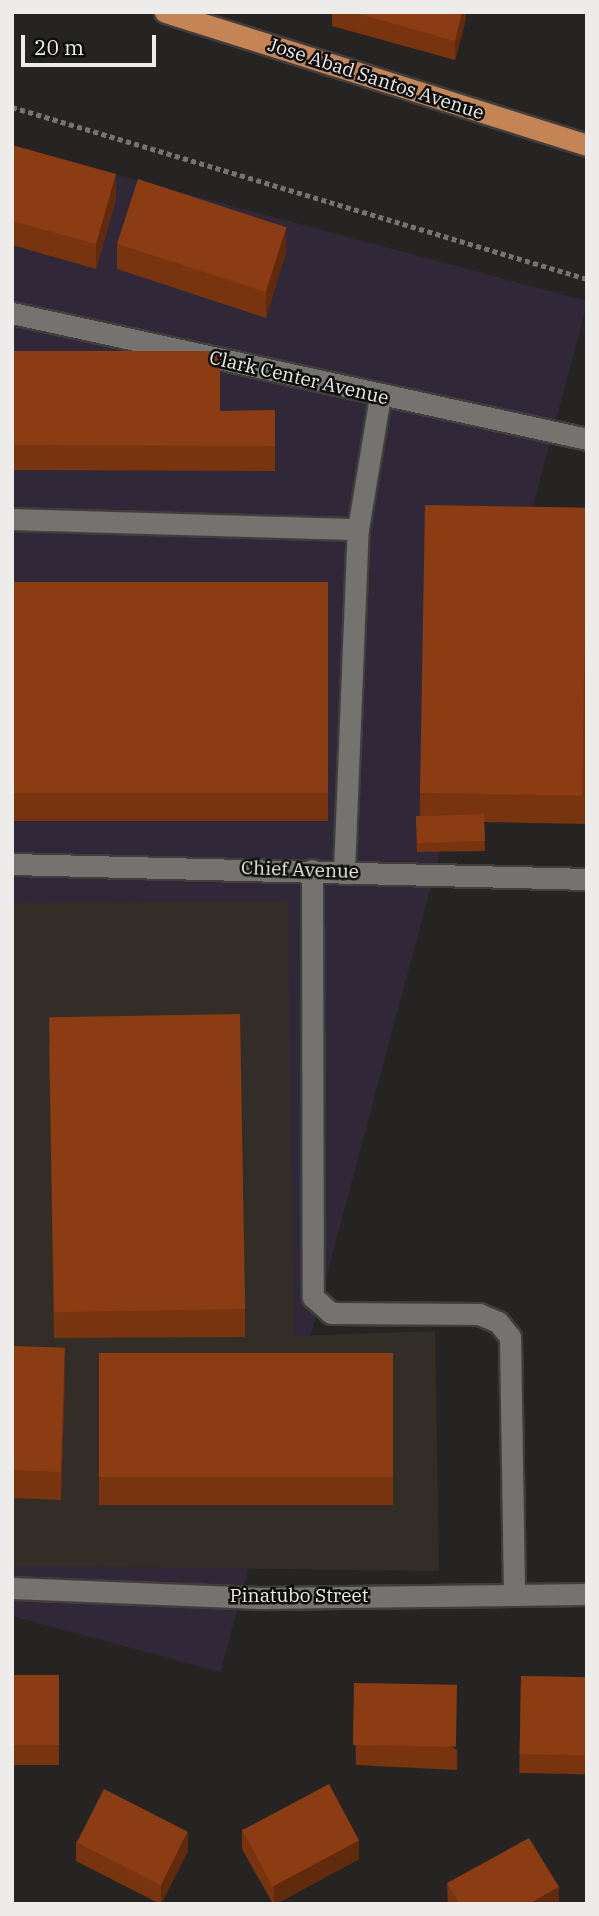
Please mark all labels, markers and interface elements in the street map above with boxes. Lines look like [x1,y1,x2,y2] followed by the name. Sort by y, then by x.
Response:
[24,21,159,65] scale bar
[34,33,84,61] text: 20 m
[265,33,487,125] street label: Jose Abad Santos Avenue
[207,346,391,410] street label: Clark Center Avenue
[241,857,359,883] street label: Chief Avenue
[230,1585,368,1607] street label: Pinatubo Street

